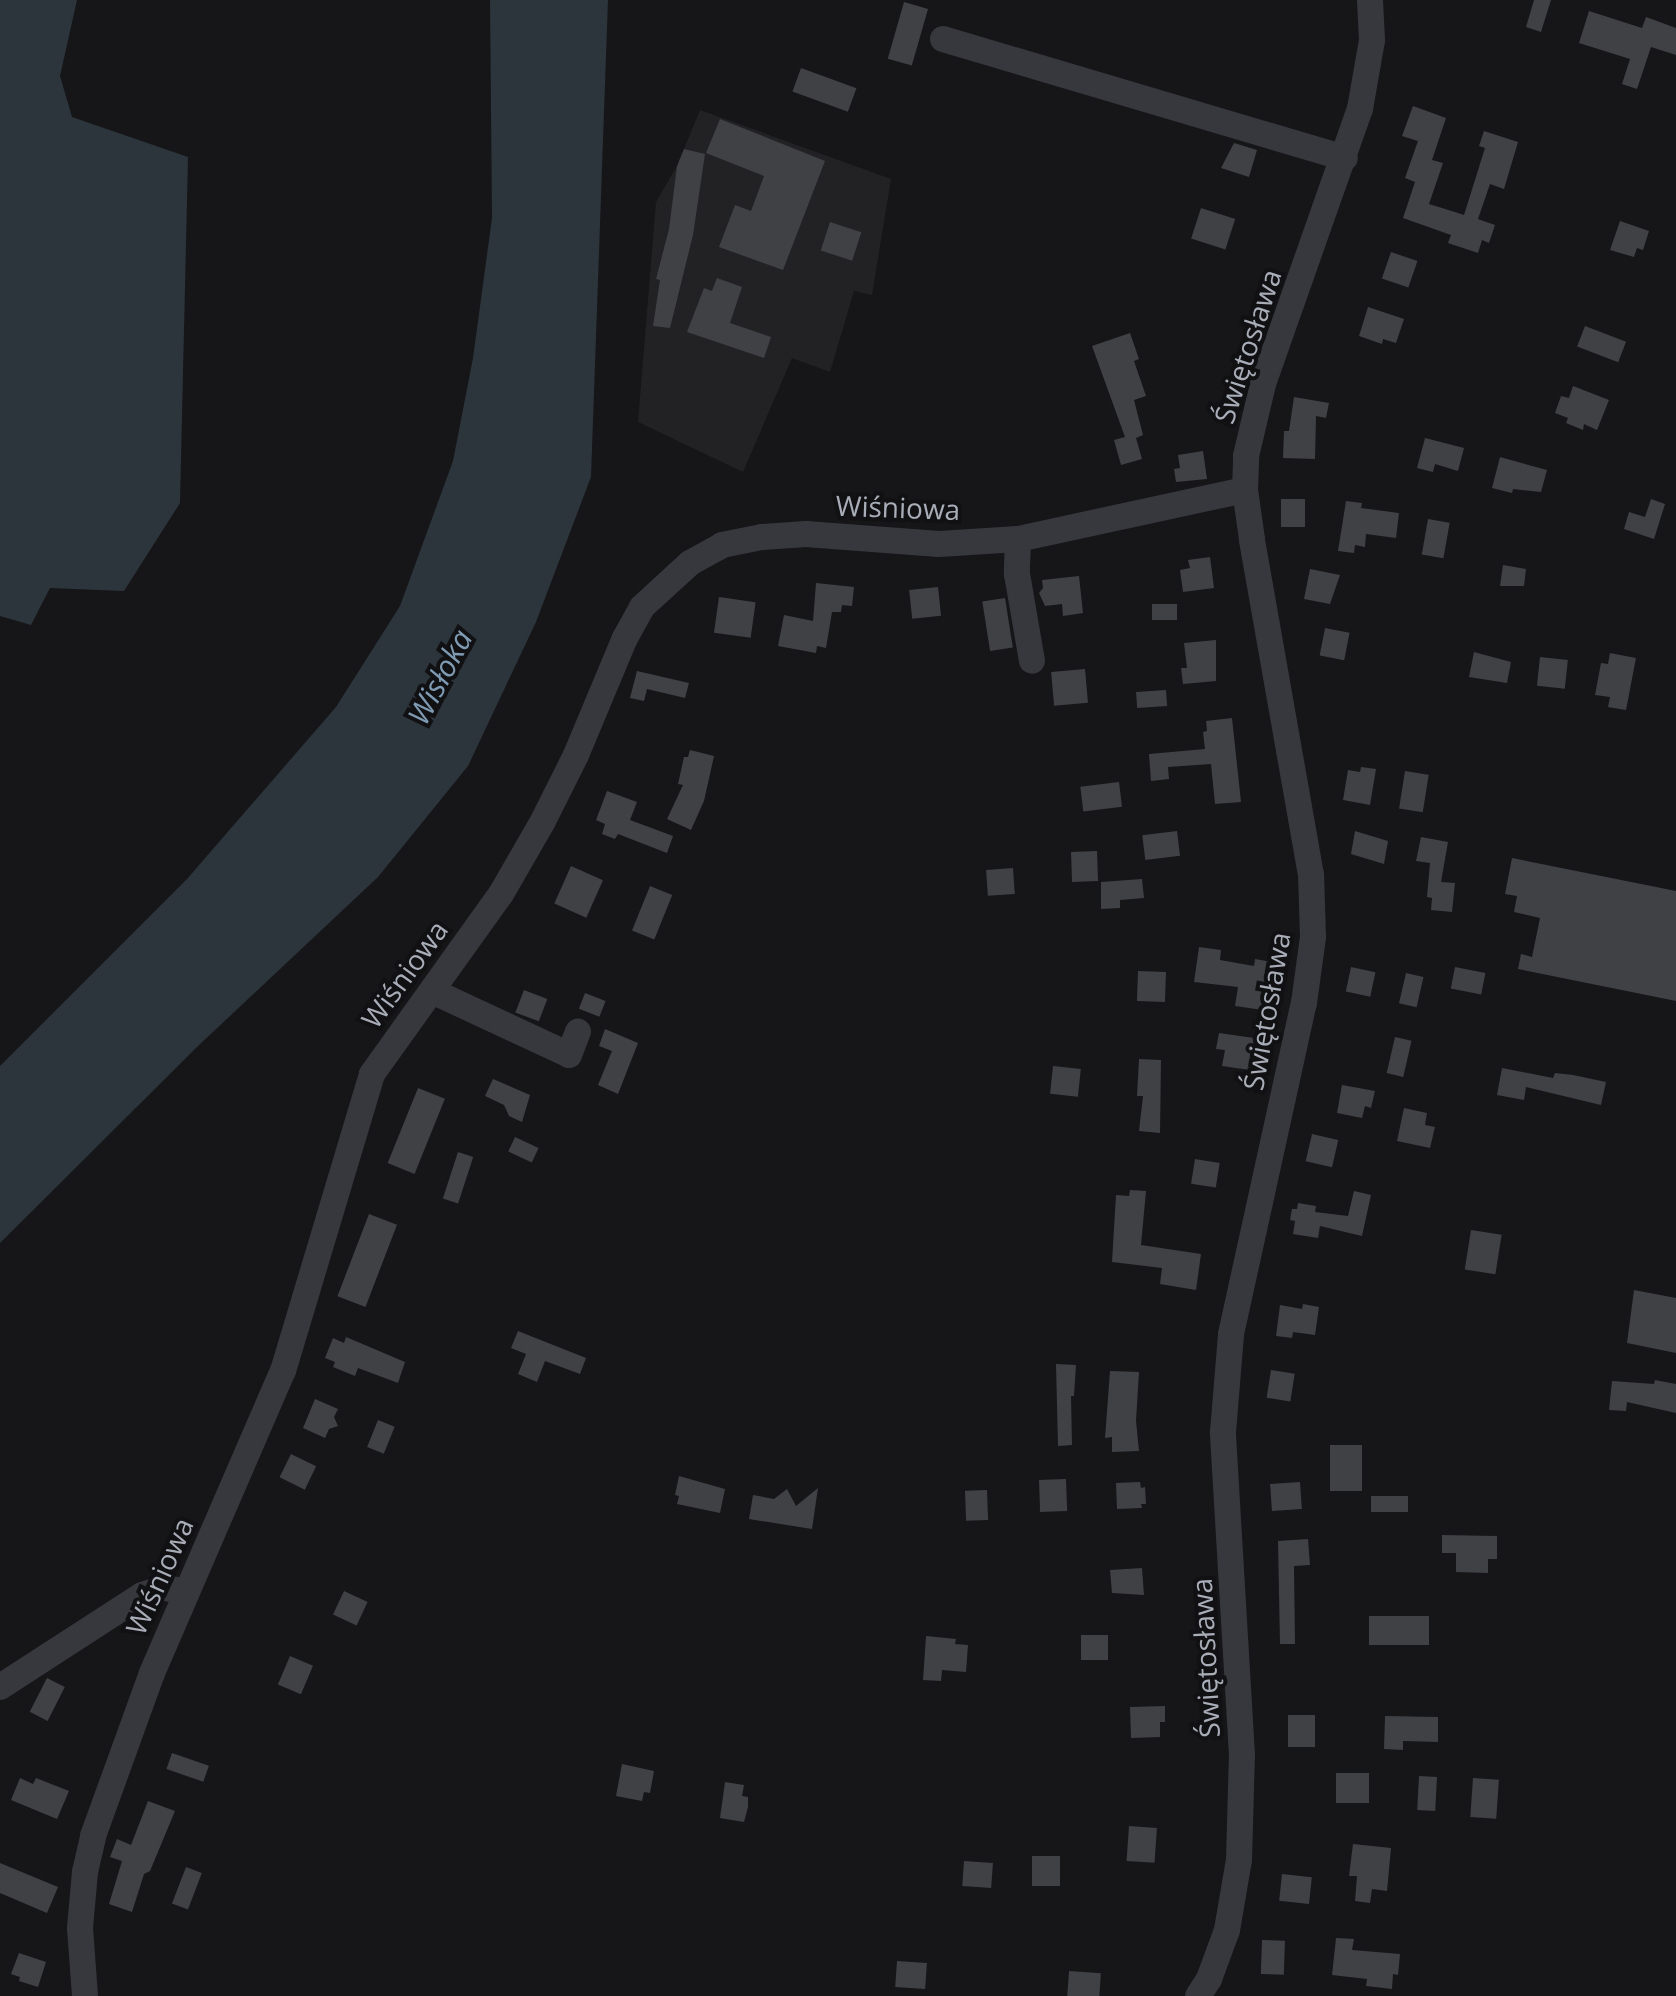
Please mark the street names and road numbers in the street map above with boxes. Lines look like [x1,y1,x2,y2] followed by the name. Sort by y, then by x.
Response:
[1206,265,1288,427] street label: Świętosława
[835,488,961,526] street label: Wiśniowa
[354,914,454,1034] street label: Wiśniowa
[1236,929,1296,1093] street label: Świętosława
[118,1512,200,1640] street label: Wiśniowa
[1184,1577,1226,1739] street label: Świętosława

